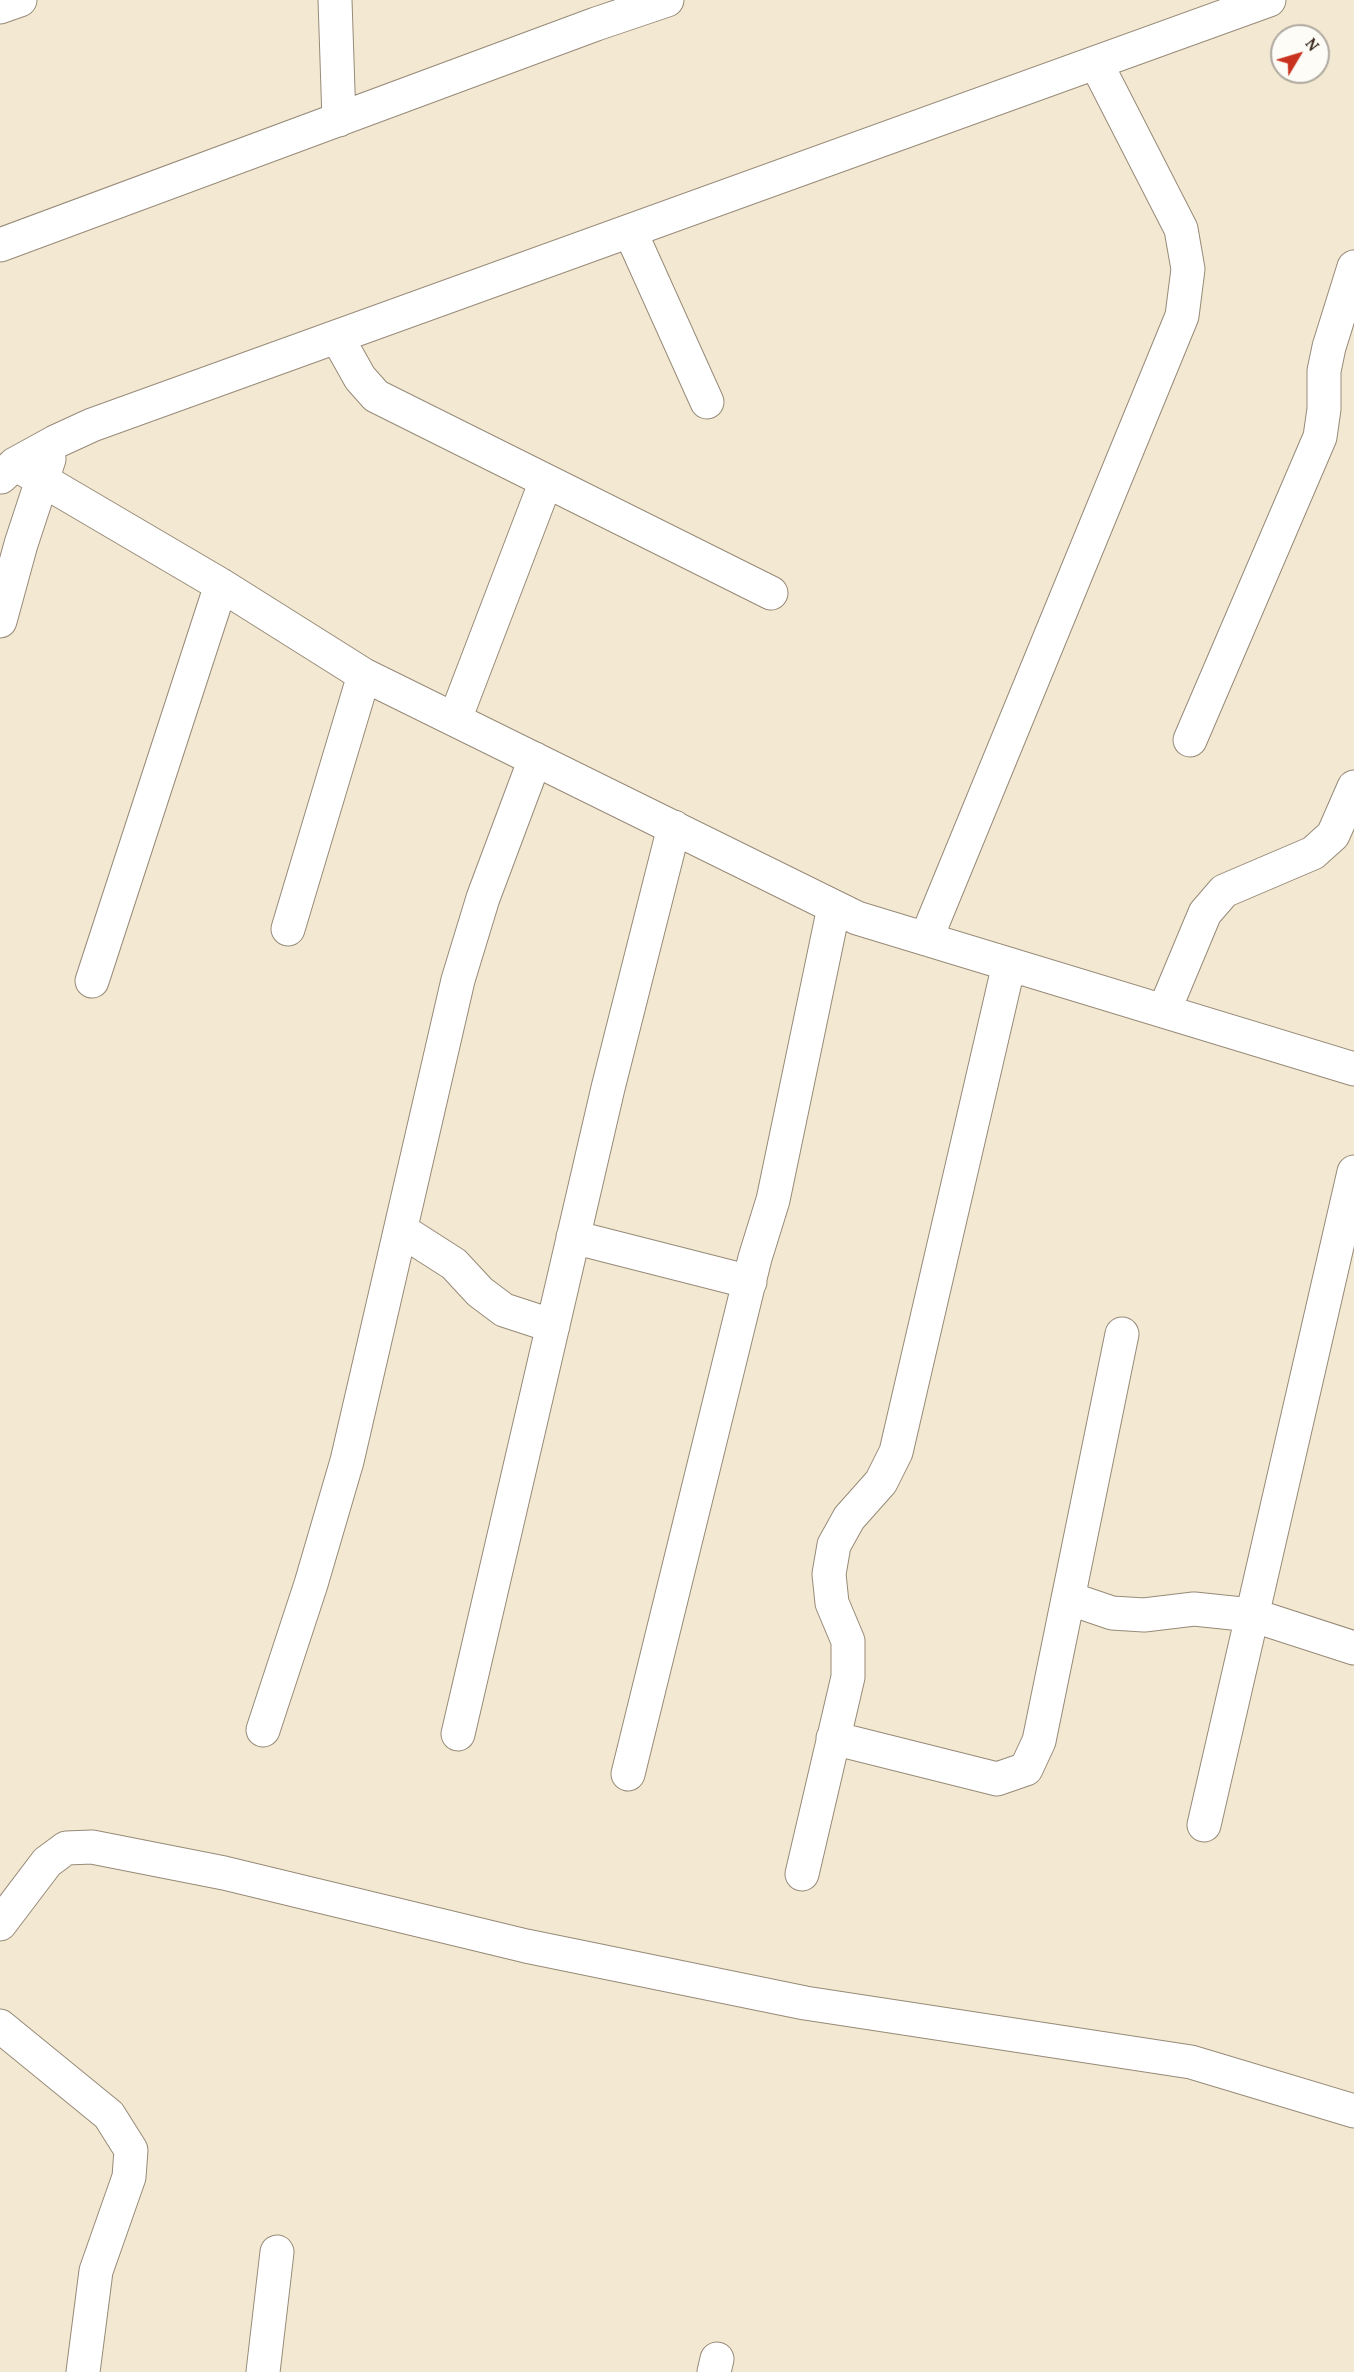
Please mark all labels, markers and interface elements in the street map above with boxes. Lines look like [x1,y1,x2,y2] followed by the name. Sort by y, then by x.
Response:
[1270,24,1330,84] north arrow
[1300,33,1325,56] text: N

